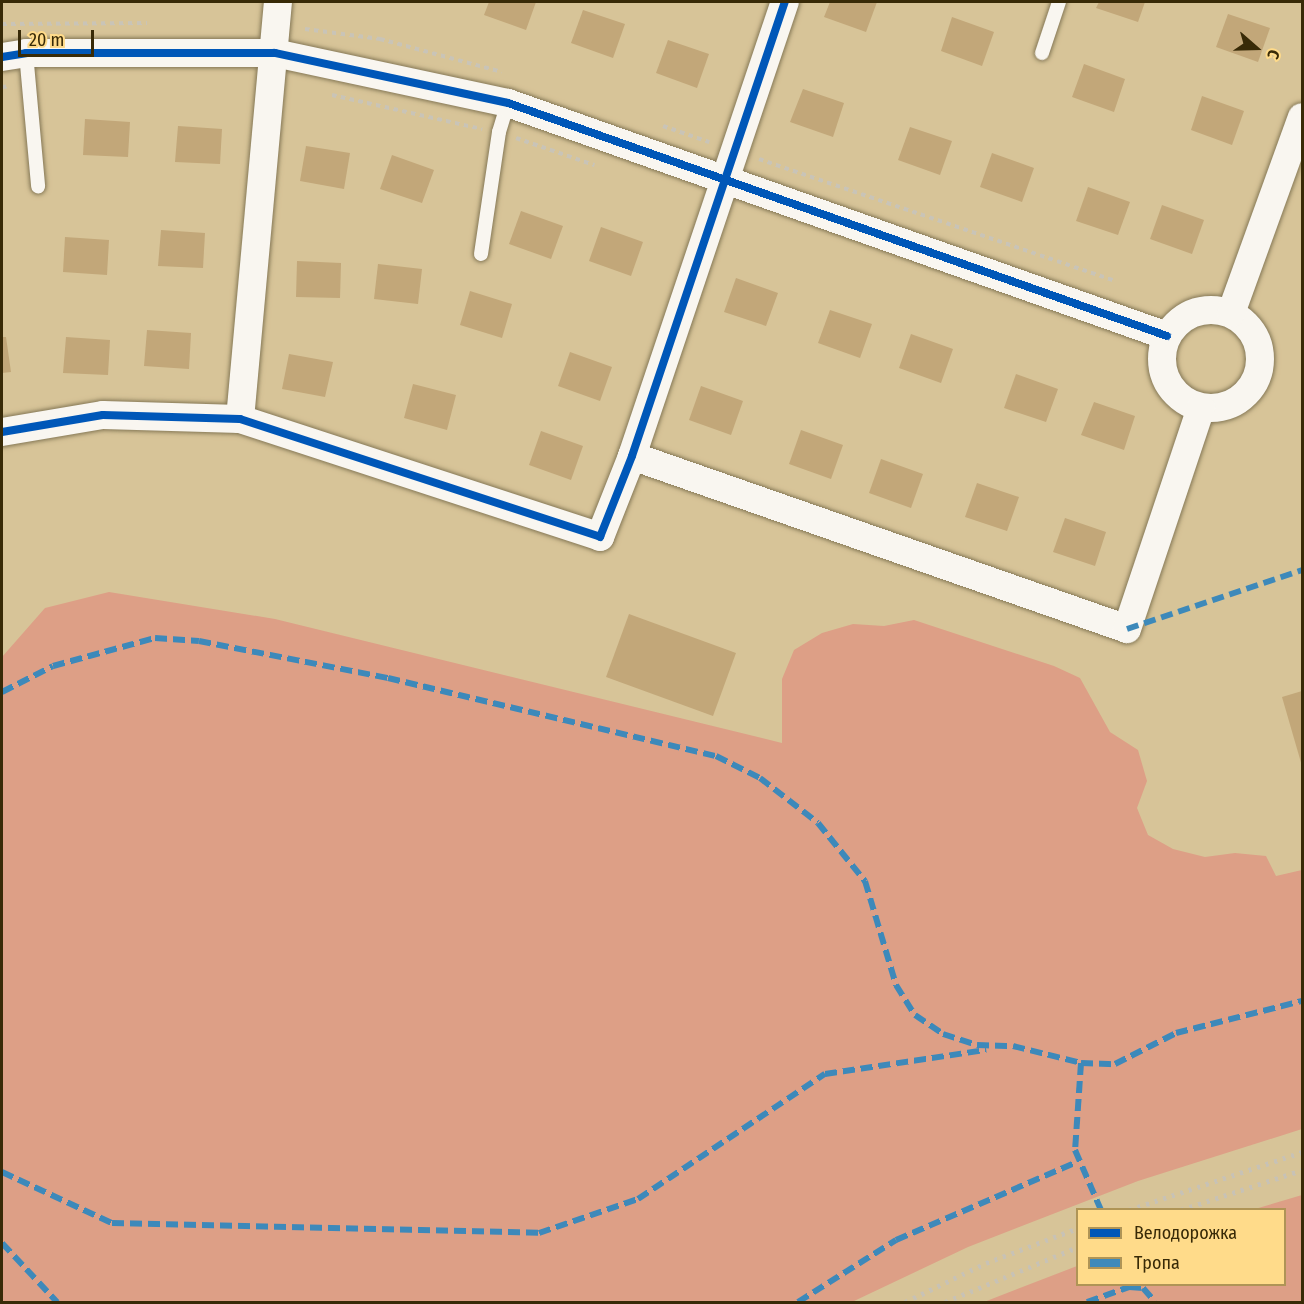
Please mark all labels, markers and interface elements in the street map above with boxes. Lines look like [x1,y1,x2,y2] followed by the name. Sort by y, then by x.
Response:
[21,18,98,56] scale bar
[1226,18,1286,78] north arrow
[29,29,64,51] text: 20 m
[1263,47,1284,62] text: С
[1076,1208,1286,1286] legend
[1134,1222,1237,1244] text: Велодорожка
[1134,1252,1180,1274] text: Тропа

